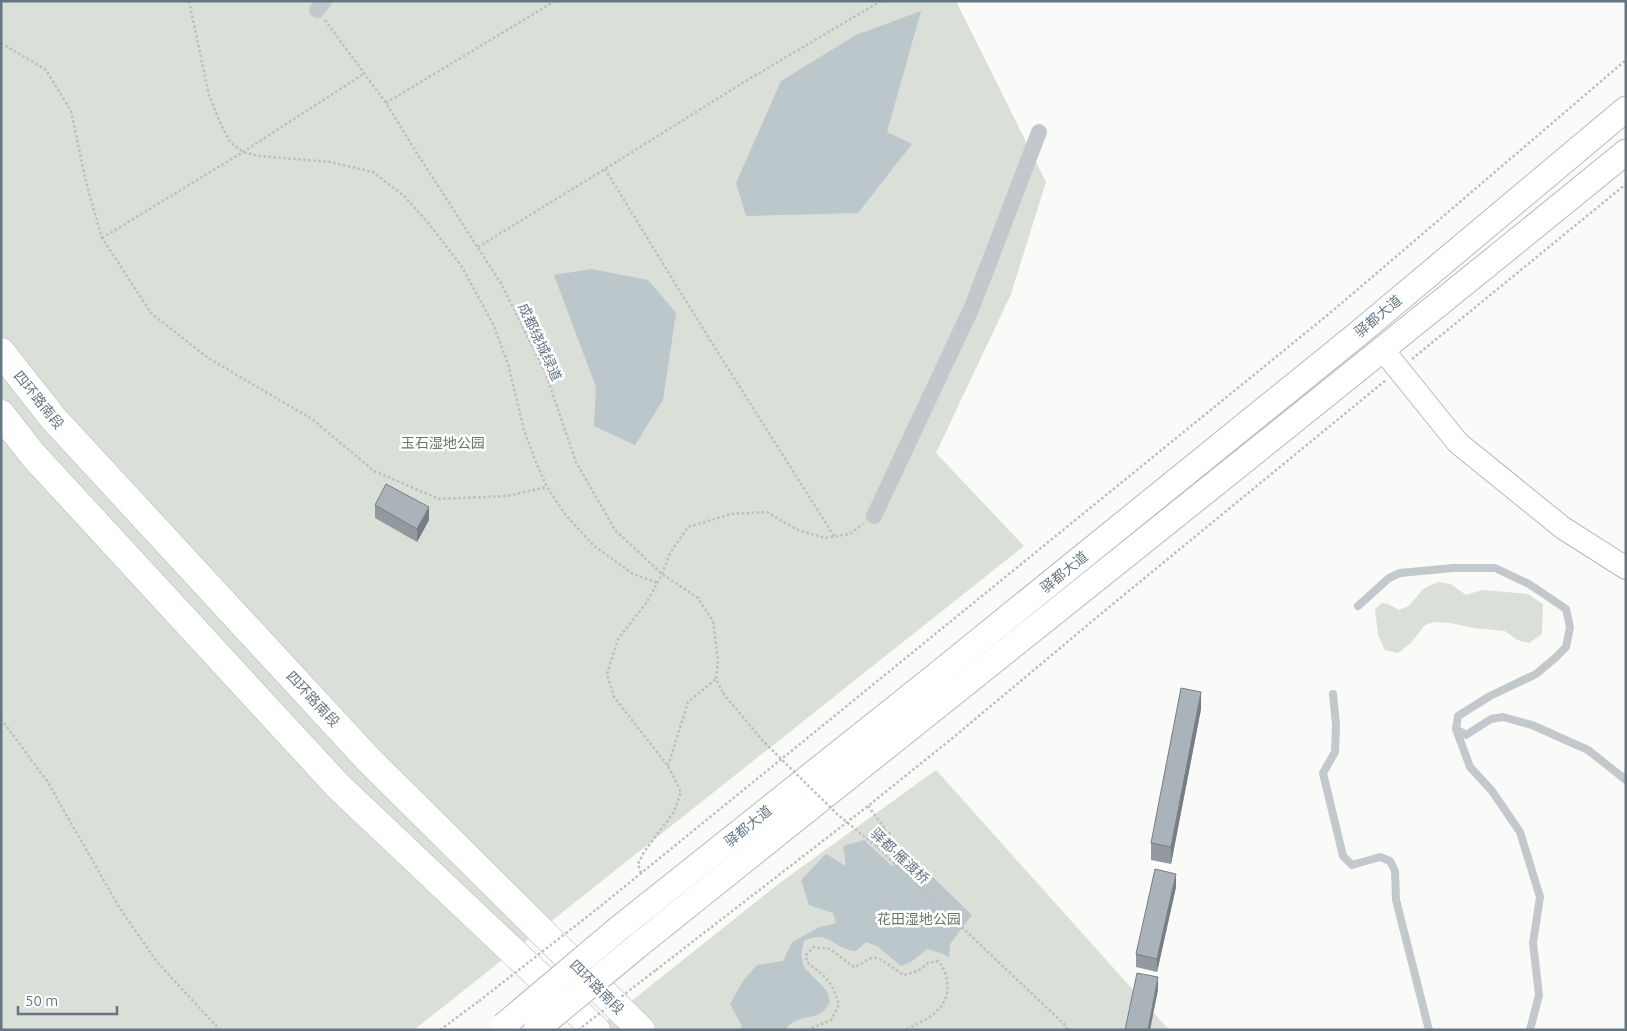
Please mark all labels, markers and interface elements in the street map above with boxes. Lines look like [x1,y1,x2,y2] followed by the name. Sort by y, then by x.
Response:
[1351,292,1405,340] street label: 驿都大道
[515,301,565,383] street label: 成都绕城绿道
[11,368,67,432] street label: 四环路南段
[401,435,485,451] park label: 玉石湿地公园
[1037,548,1091,596] street label: 驿都大道
[283,668,343,730] street label: 四环路南段
[721,802,775,850] street label: 驿都大道
[868,825,932,887] street label: 驿都·雁渡桥
[877,911,961,927] park label: 花田湿地公园
[567,957,627,1017] street label: 四环路南段
[18,984,116,1016] scale bar
[25,992,58,1009] text: 50 m

